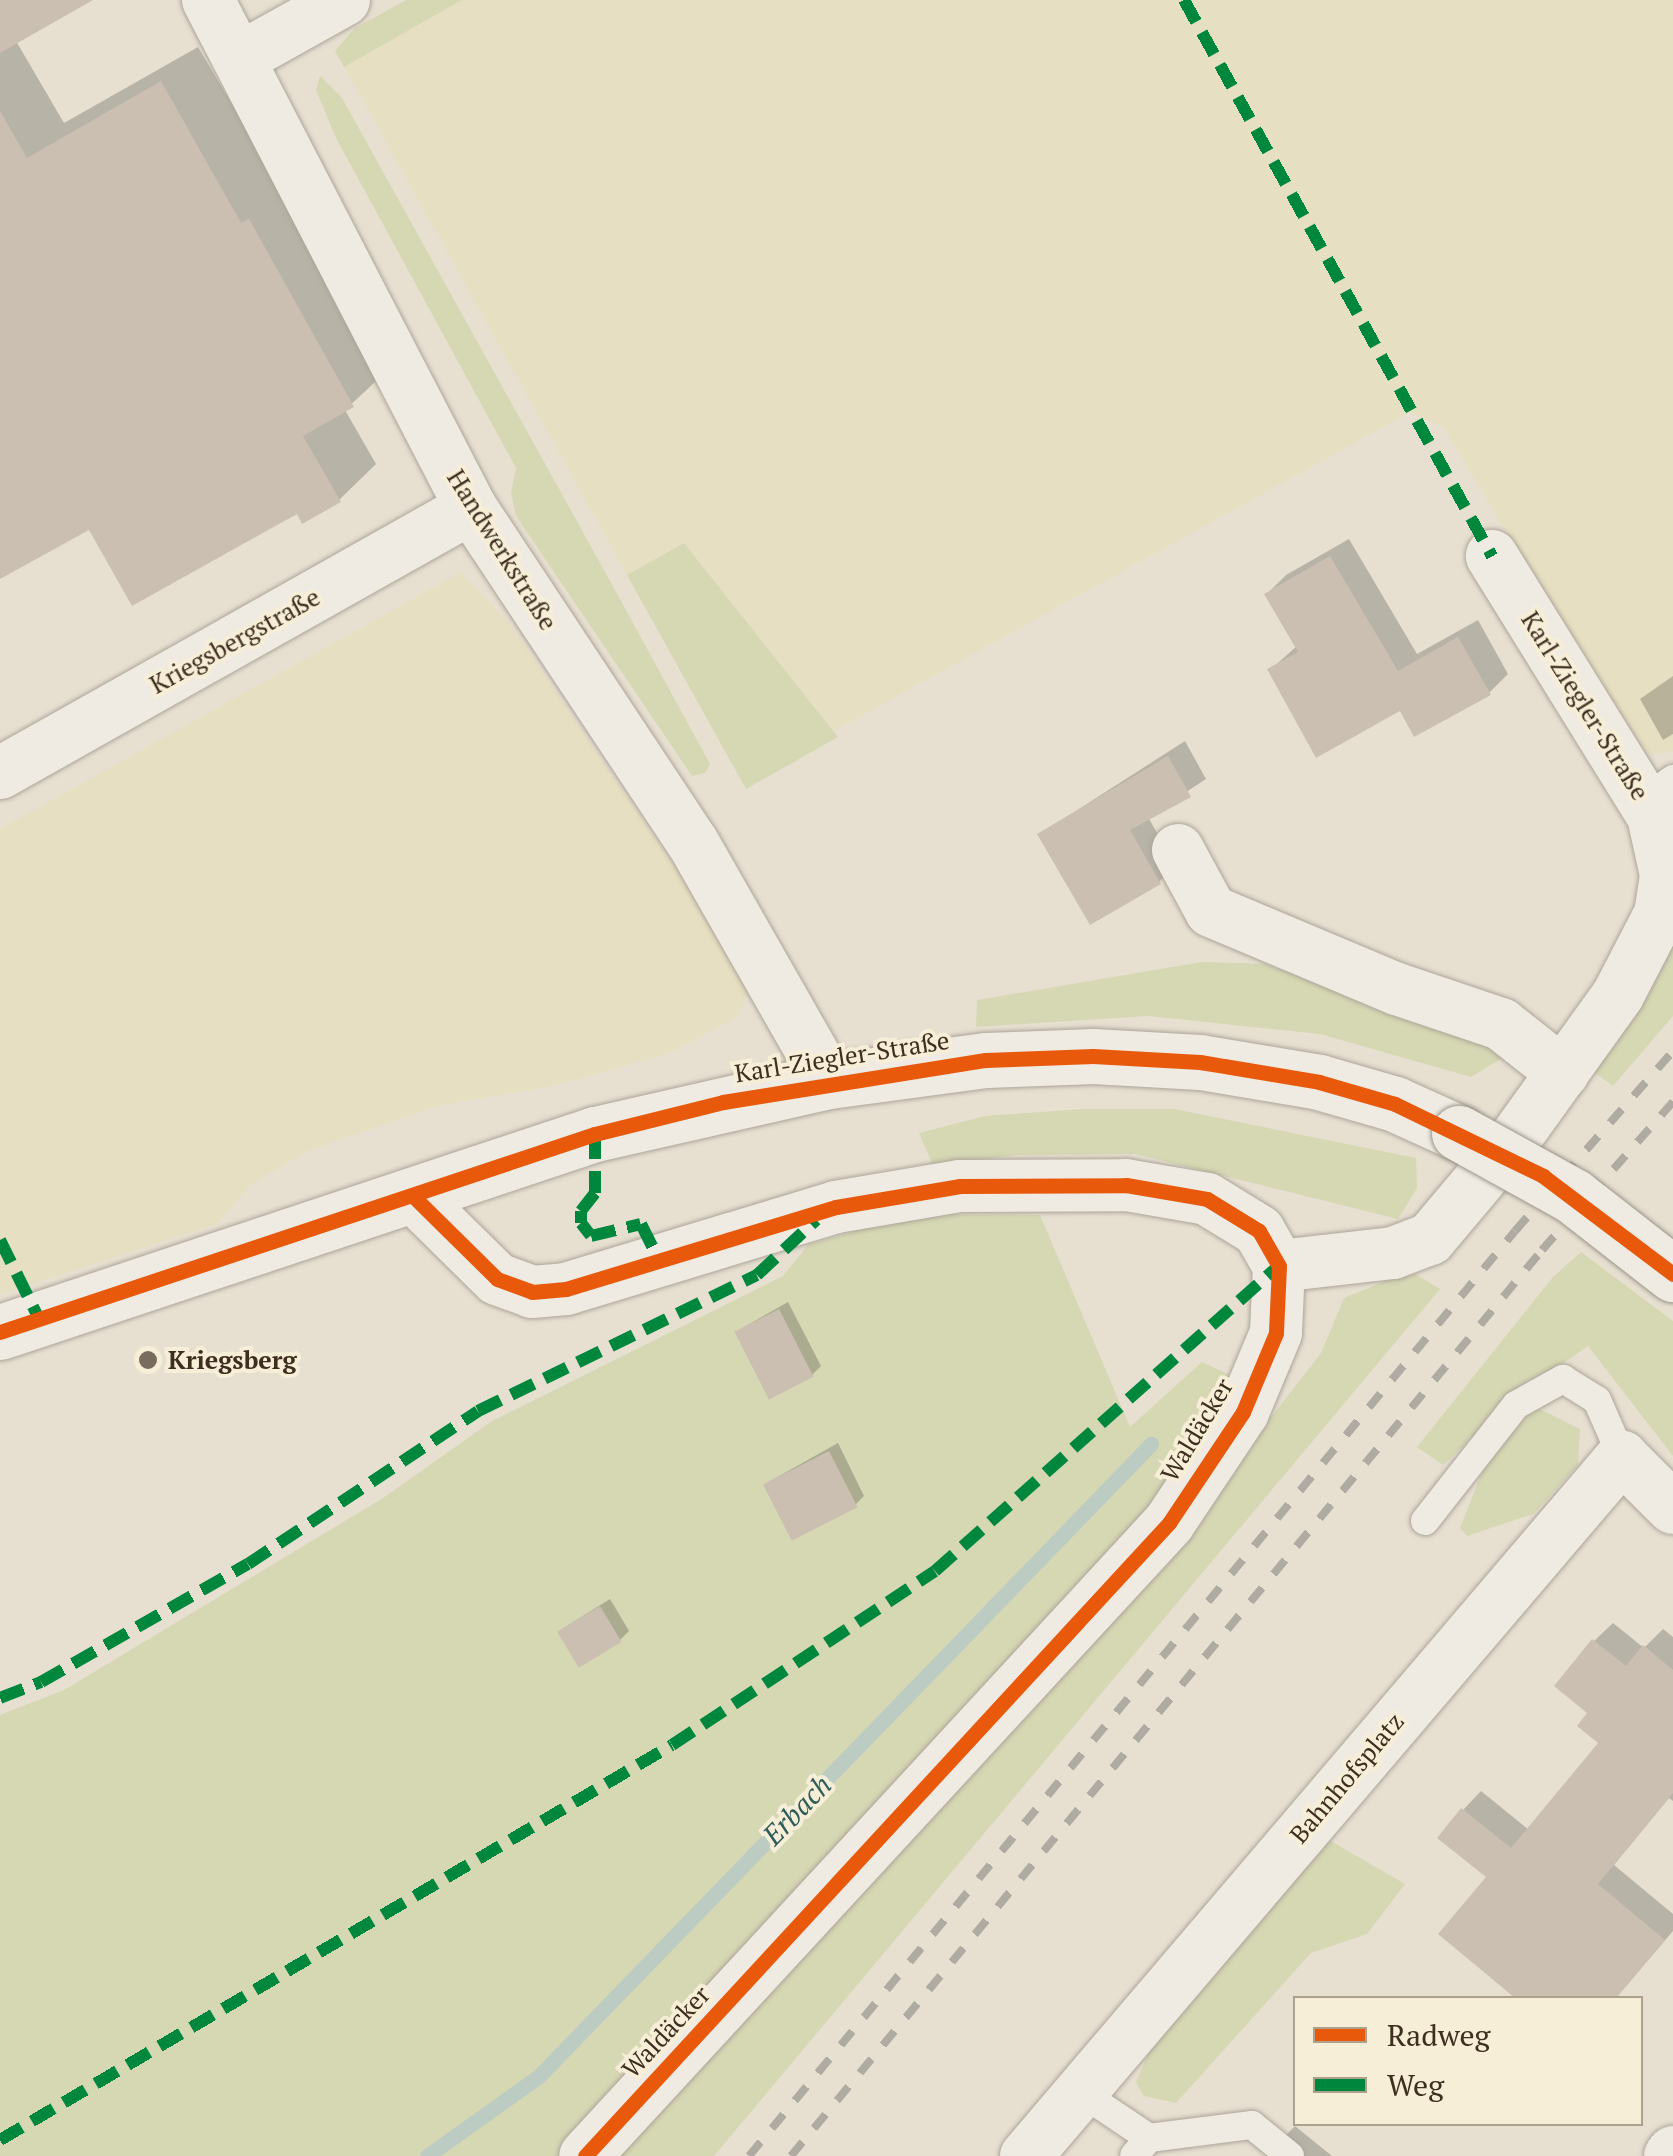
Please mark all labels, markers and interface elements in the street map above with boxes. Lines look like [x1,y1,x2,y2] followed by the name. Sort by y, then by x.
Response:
[441,464,563,636] street label: Handwerkstraße
[145,582,325,700] street label: Kriegsbergstraße
[1515,606,1655,806] street label: Karl-Ziegler-Straße
[733,1025,951,1089] street label: Karl-Ziegler-Straße
[168,1345,297,1375] place label: Kriegsberg
[137,1349,159,1371] marker: Kriegsberg
[1155,1373,1239,1487] street label: Waldäcker
[1284,1707,1410,1849] street label: Bahnhofsplatz
[756,1768,838,1852] water label: Erbach
[616,1980,716,2084] street label: Waldäcker
[1293,1996,1643,2126] legend
[1387,2015,1490,2055] text: Radweg
[1387,2065,1444,2105] text: Weg

